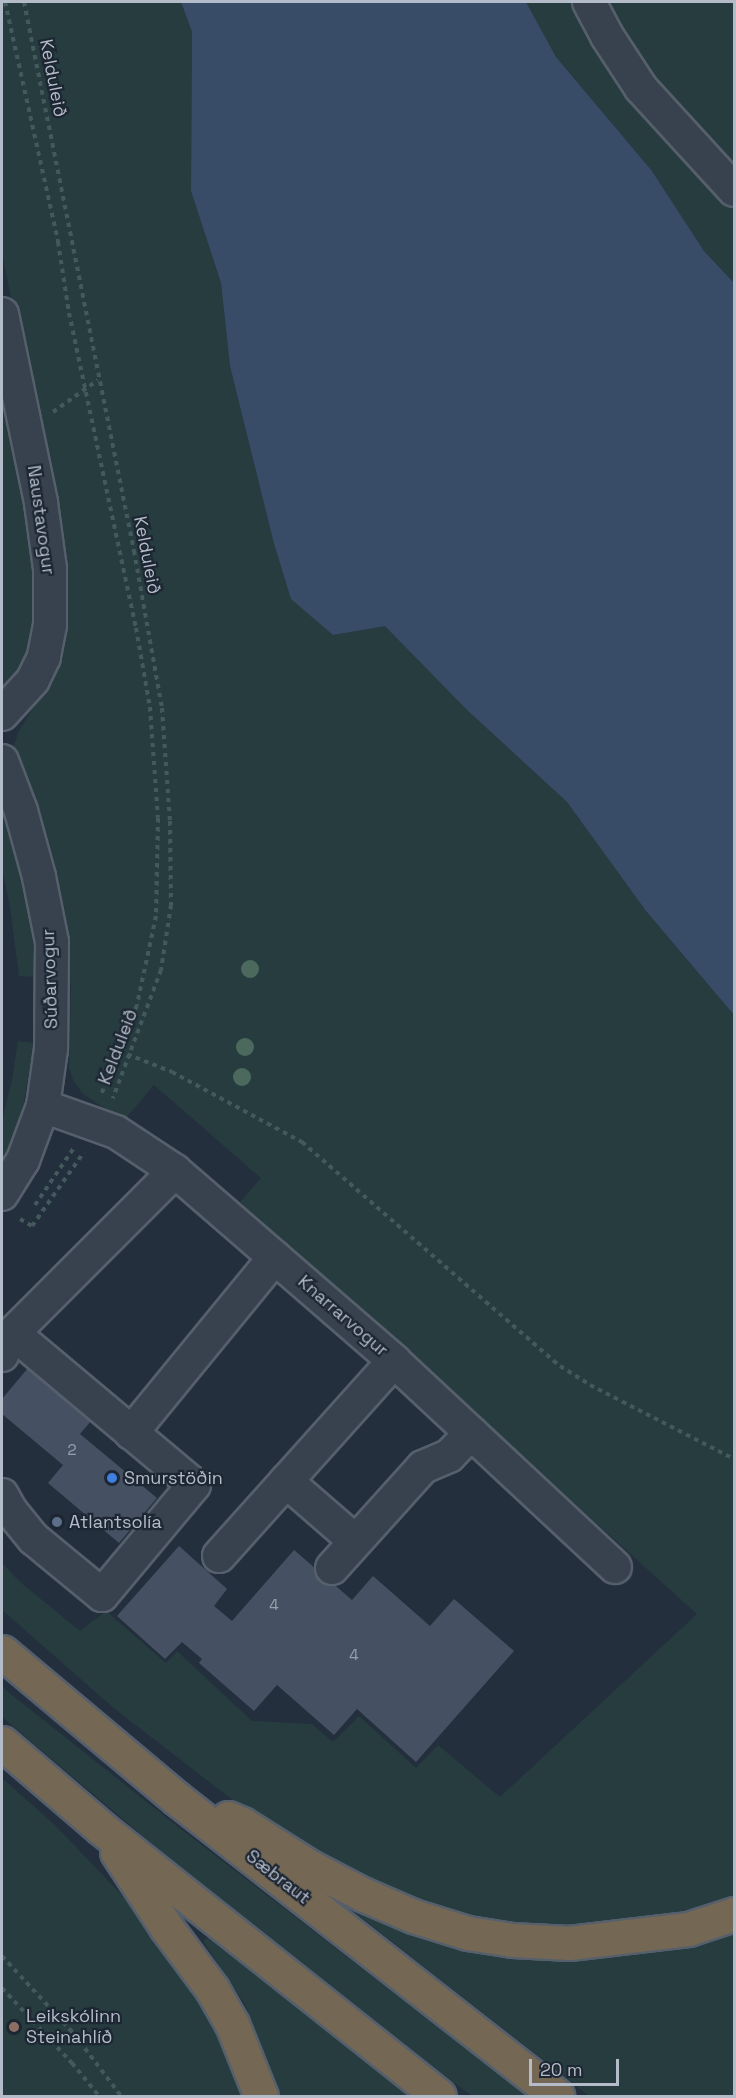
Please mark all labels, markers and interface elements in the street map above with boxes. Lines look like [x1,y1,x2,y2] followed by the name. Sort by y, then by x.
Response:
[35,37,71,119] street label: Kelduleið
[23,464,59,576] street label: Naustavogur
[129,514,165,596] street label: Kelduleið
[37,929,63,1029] street label: Súðarvogur
[94,1006,142,1088] street label: Kelduleið
[293,1271,393,1361] street label: Knarrarvogur
[67,1441,77,1459] house number: 2
[124,1467,223,1489] place label: Smurstöðin
[105,1471,119,1485] marker: Smurstöðin
[69,1511,162,1533] place label: Atlantsolía
[50,1515,64,1529] marker: Atlantsolía
[269,1596,279,1614] house number: 4
[349,1646,359,1664] house number: 4
[242,1845,314,1909] street label: Sæbraut
[26,2006,121,2048] place label: Leikskólinn Steinahlíð
[7,2020,21,2034] marker: Leikskólinn Steinahlíð
[532,2047,622,2085] scale bar
[540,2058,583,2081] text: 20 m

